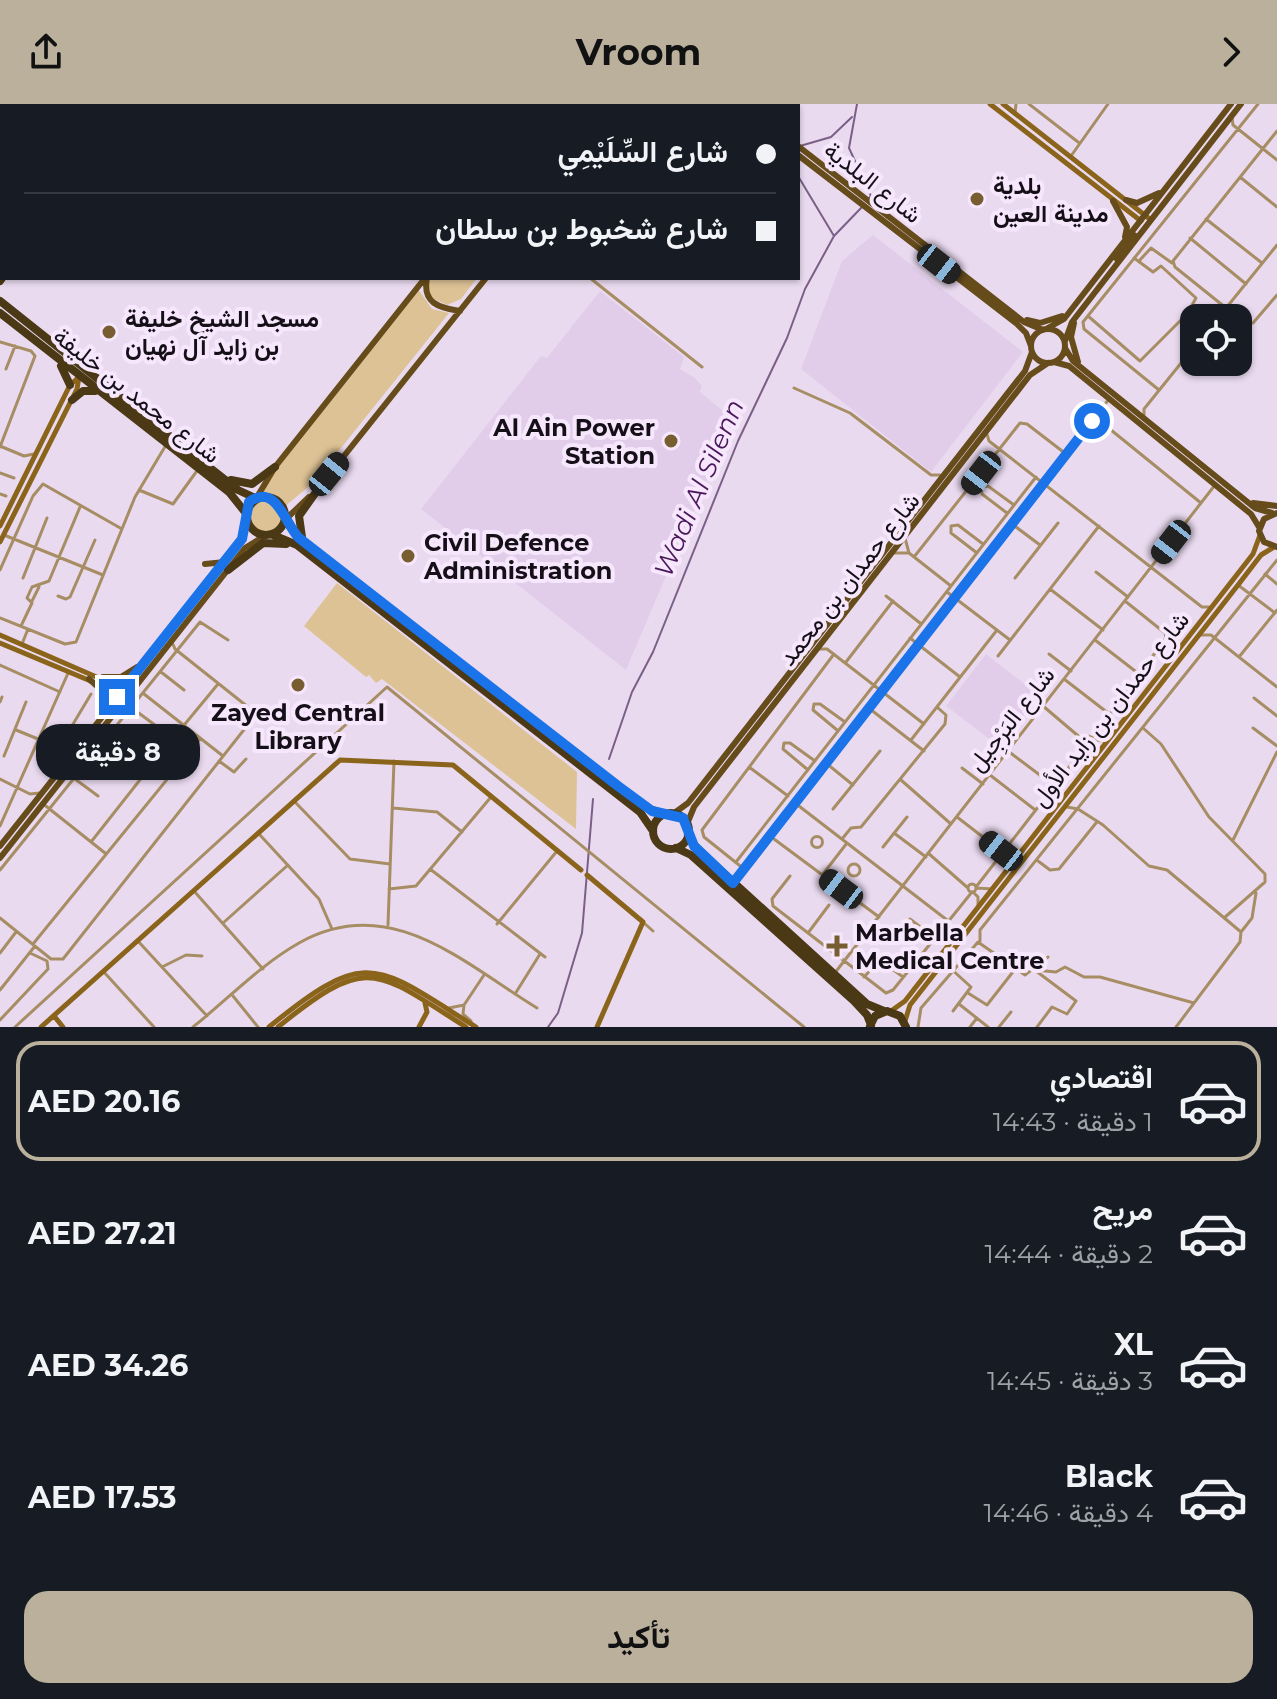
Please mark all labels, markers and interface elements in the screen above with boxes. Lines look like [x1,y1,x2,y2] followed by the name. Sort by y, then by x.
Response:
[24,30,68,74] icon: share
[576,30,701,74] text: Vroom
[1209,30,1253,74] icon: forward
[557,133,728,170] text: شارع السِّلَيْمِي
[817,135,928,231] street label: شارع البلدية
[993,171,1109,228] place label: بلدية مدينة العين
[968,190,986,208] marker: بلدية مدينة العين
[435,210,728,247] text: شارع شخبوط بن سلطان
[913,240,965,288] car
[125,304,319,362] place label: مسجد الشيخ خليفة بن زايد آل نهيان
[1180,304,1252,376] map controls
[1180,304,1252,376] button: locate
[46,321,226,471] street label: شارع محمد بن خليفة
[100,323,118,341] marker: مسجد الشيخ خليفة بن زايد آل نهيان
[647,395,751,581] water label: Wadi Al Silenn
[1074,403,1110,439] route start
[492,413,655,470] place label: Al Ain Power Station
[662,432,680,450] marker: Al Ain Power Station
[957,447,1005,499] car
[305,448,353,500] car
[772,487,927,673] street label: شارع حمدان بن محمد
[1147,516,1195,568] car
[423,528,612,585] place label: Civil Defence Administration
[399,547,417,565] marker: Civil Defence Administration
[1025,606,1197,814] street label: شارع حمدان بن زايد الأول
[961,661,1064,779] street label: شارع البَرْجِيل
[289,676,307,694] marker: Zayed Central Library
[99,679,135,715] route end
[211,698,385,755] place label: Zayed Central Library
[35,725,199,781] callout: 8 دقيقة
[75,736,161,768] text: 8 دقيقة
[975,827,1027,875] car
[815,865,867,913] car
[855,918,1044,975] place label: Marbella Medical Centre
[826,935,848,957] marker: Marbella Medical Centre
[1050,1059,1153,1096] text: اقتصادي
[1177,1065,1249,1137] icon: car
[28,1083,180,1120] text: AED 20.16
[993,1106,1153,1138] text: 1 دقيقة · 14:43
[1093,1191,1153,1228] text: مريح
[1177,1197,1249,1269] icon: car
[28,1215,177,1252] text: AED 27.21
[984,1238,1153,1270] text: 2 دقيقة · 14:44
[1114,1326,1153,1363] text: XL
[1177,1329,1249,1401] icon: car
[28,1347,188,1384] text: AED 34.26
[987,1365,1153,1397] text: 3 دقيقة · 14:45
[1065,1458,1153,1495] text: Black
[1177,1461,1249,1533] icon: car
[28,1479,177,1516] text: AED 17.53
[983,1497,1153,1529] text: 4 دقيقة · 14:46
[24,1591,1253,1683] button: تأكيد

